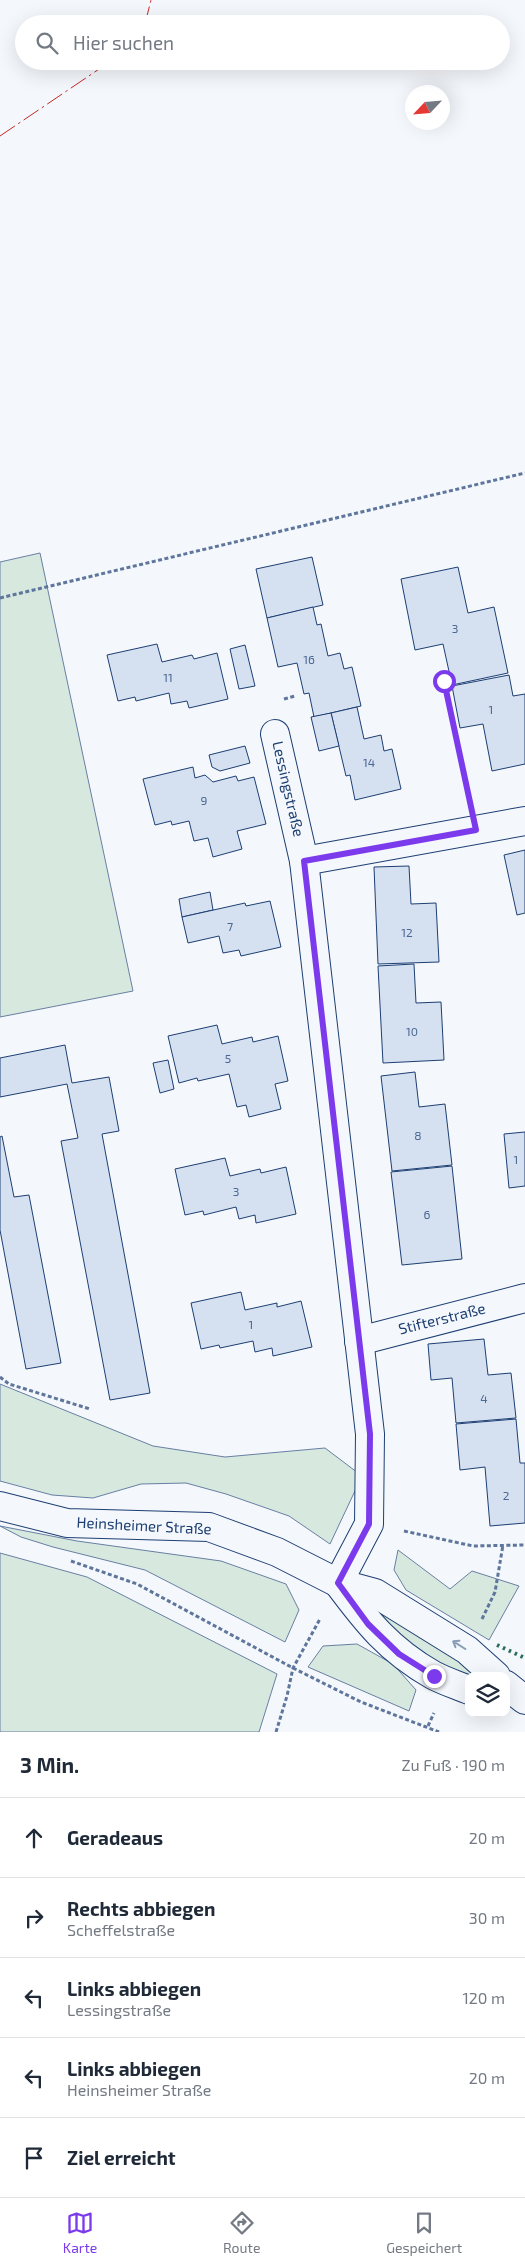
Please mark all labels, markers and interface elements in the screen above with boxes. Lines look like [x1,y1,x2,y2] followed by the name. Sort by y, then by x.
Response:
[15,15,510,70] search box
[33,29,61,57] icon: search
[73,31,174,54] text: Hier suchen
[405,85,450,130] north arrow
[452,621,458,635] house number: 3
[303,652,315,666] house number: 16
[163,670,173,684] house number: 11
[433,670,456,693] route start
[489,702,493,716] house number: 1
[269,739,309,838] street label: Lessingstraße
[363,755,375,769] house number: 14
[201,793,208,807] house number: 9
[227,919,233,933] house number: 7
[401,925,413,939] house number: 12
[406,1024,418,1038] house number: 10
[225,1051,231,1065] house number: 5
[414,1128,422,1142] house number: 8
[514,1152,518,1166] house number: 1
[233,1184,239,1198] house number: 3
[424,1207,431,1221] house number: 6
[396,1299,487,1338] street label: Stifterstraße
[249,1317,253,1331] house number: 1
[480,1391,488,1405] house number: 4
[503,1488,510,1502] house number: 2
[76,1512,212,1538] street label: Heinsheimer Straße
[452,1639,466,1649] one-way arrow
[423,1665,446,1688] route end
[465,1672,510,1717] map controls
[465,1672,510,1717] button: layers
[20,1752,79,1777] text: 3 Min.
[402,1755,505,1774] text: Zu Fuß · 190 m
[20,1824,48,1852] icon: ahead
[67,1826,163,1849] text: Geradeaus
[469,1828,505,1847] text: 20 m
[67,1897,215,1920] text: Rechts abbiegen
[20,1904,48,1932] icon: right
[469,1908,505,1927] text: 30 m
[67,1920,175,1939] text: Scheffelstraße
[67,1977,201,2000] text: Links abbiegen
[20,1984,48,2012] icon: left
[462,1988,505,2007] text: 120 m
[67,2000,171,2019] text: Lessingstraße
[67,2057,201,2080] text: Links abbiegen
[20,2064,48,2092] icon: left
[469,2068,505,2087] text: 20 m
[67,2080,211,2099] text: Heinsheimer Straße
[20,2144,48,2172] icon: arrive
[67,2146,176,2169] text: Ziel erreicht
[63,2209,97,2256] tab: Karte
[223,2209,260,2256] tab: Route
[386,2209,462,2256] tab: Gespeichert

